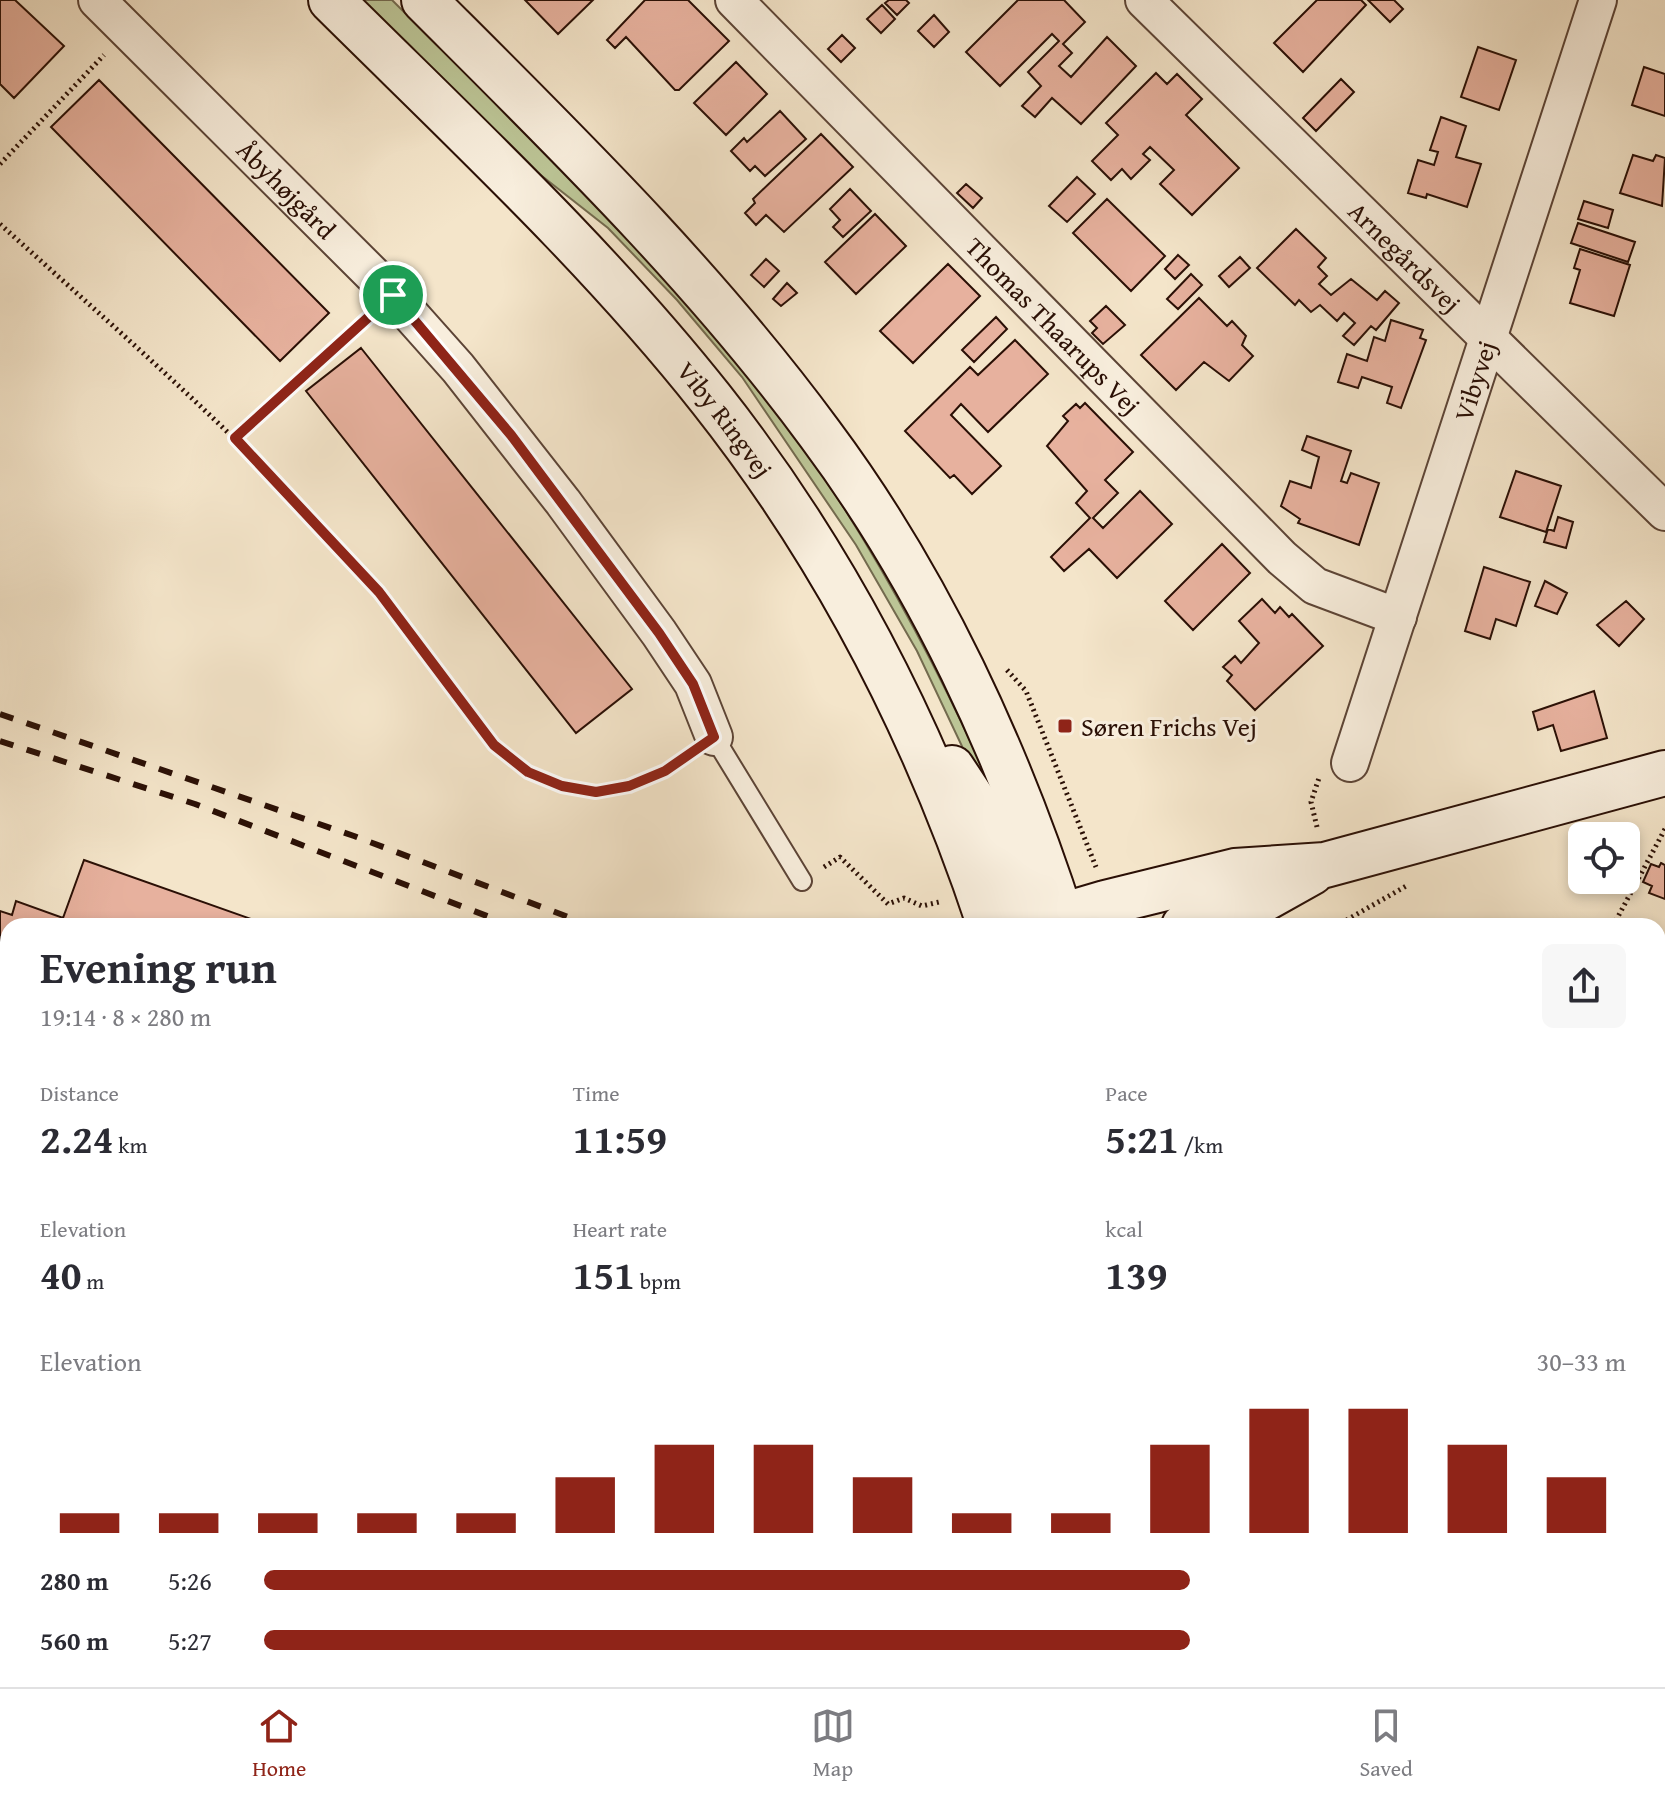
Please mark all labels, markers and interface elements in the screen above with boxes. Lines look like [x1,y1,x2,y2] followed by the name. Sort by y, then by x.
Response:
[228,131,346,248] street label: Åbyhøjgård
[1340,192,1470,321] street label: Arnegårdsvej
[957,228,1150,423] street label: Thomas Thaarups Vej
[359,261,427,329] pin
[371,273,415,317] icon: arrive
[1443,336,1506,426] street label: Vibyvej
[668,352,783,485] street label: Viby Ringvej
[1081,707,1257,746] place label: Søren Frichs Vej
[1056,717,1074,735] marker: Søren Frichs Vej
[1568,822,1640,894] map controls
[1568,822,1640,894] button: locate
[40,935,277,999] text: Evening run
[1542,944,1626,1028] button: share
[40,997,211,1036] text: 19:14 · 8 × 280 m
[40,1077,119,1109] text: Distance
[573,1077,619,1109] text: Time
[1105,1077,1148,1109] text: Pace
[40,1109,113,1168] text: 2.24
[573,1109,667,1168] text: 11:59
[1105,1109,1179,1168] text: 5:21
[113,1129,147,1161] text: km
[1179,1129,1223,1161] text: /km
[40,1213,126,1245] text: Elevation
[573,1213,667,1245] text: Heart rate
[1105,1213,1143,1245] text: kcal
[40,1245,81,1304] text: 40
[573,1245,635,1304] text: 151
[1105,1245,1168,1304] text: 139
[81,1265,104,1297] text: m
[635,1265,681,1297] text: bpm
[40,1342,142,1381] text: Elevation
[1537,1342,1626,1381] text: 30–33 m
[40,1561,108,1600] text: 280 m
[168,1561,212,1600] text: 5:26
[40,1621,108,1660] text: 560 m
[168,1621,212,1660] text: 5:27
[252,1704,306,1784] tab: Home
[811,1704,855,1784] tab: Map
[1359,1704,1413,1784] tab: Saved

